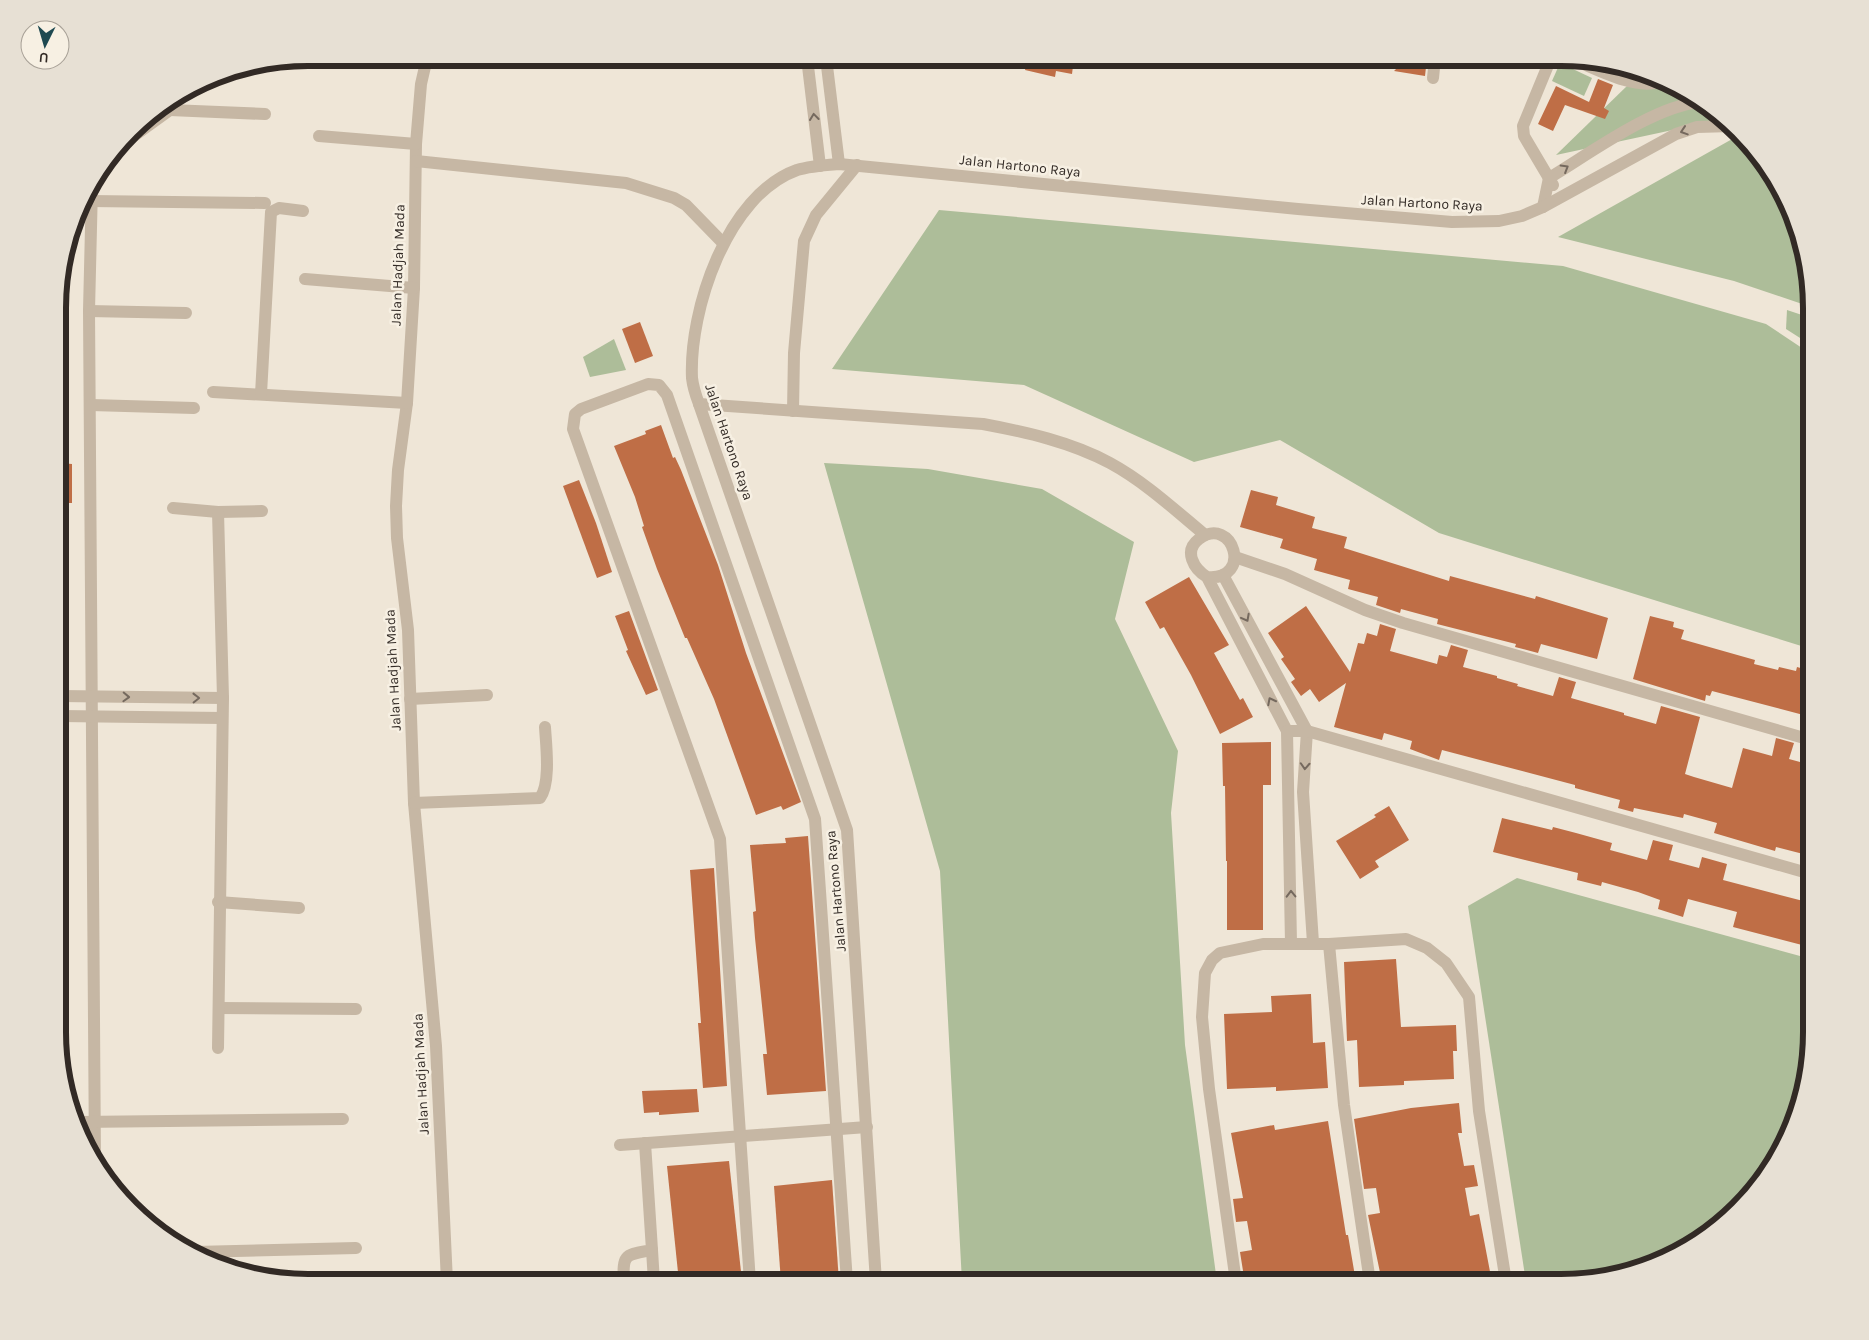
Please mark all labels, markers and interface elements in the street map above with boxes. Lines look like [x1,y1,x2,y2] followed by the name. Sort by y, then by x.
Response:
[20,20,70,70] north arrow
[38,49,49,66] text: U
[809,113,820,121] one-way arrow
[1680,125,1689,135] one-way arrow
[959,151,1081,181] street label: Jalan Hartono Raya
[1559,165,1568,175] one-way arrow
[1361,191,1483,215] street label: Jalan Hartono Raya
[387,204,409,326] street label: Jalan Hadjah Mada
[701,382,757,502] street label: Jalan Hartono Raya
[381,609,405,731] street label: Jalan Hadjah Mada
[1240,613,1250,622] one-way arrow
[122,692,130,702] one-way arrow
[193,693,201,703] one-way arrow
[1267,697,1277,706] one-way arrow
[1299,762,1310,770] one-way arrow
[822,830,850,952] street label: Jalan Hartono Raya
[1285,890,1296,898] one-way arrow
[409,1013,433,1135] street label: Jalan Hadjah Mada

